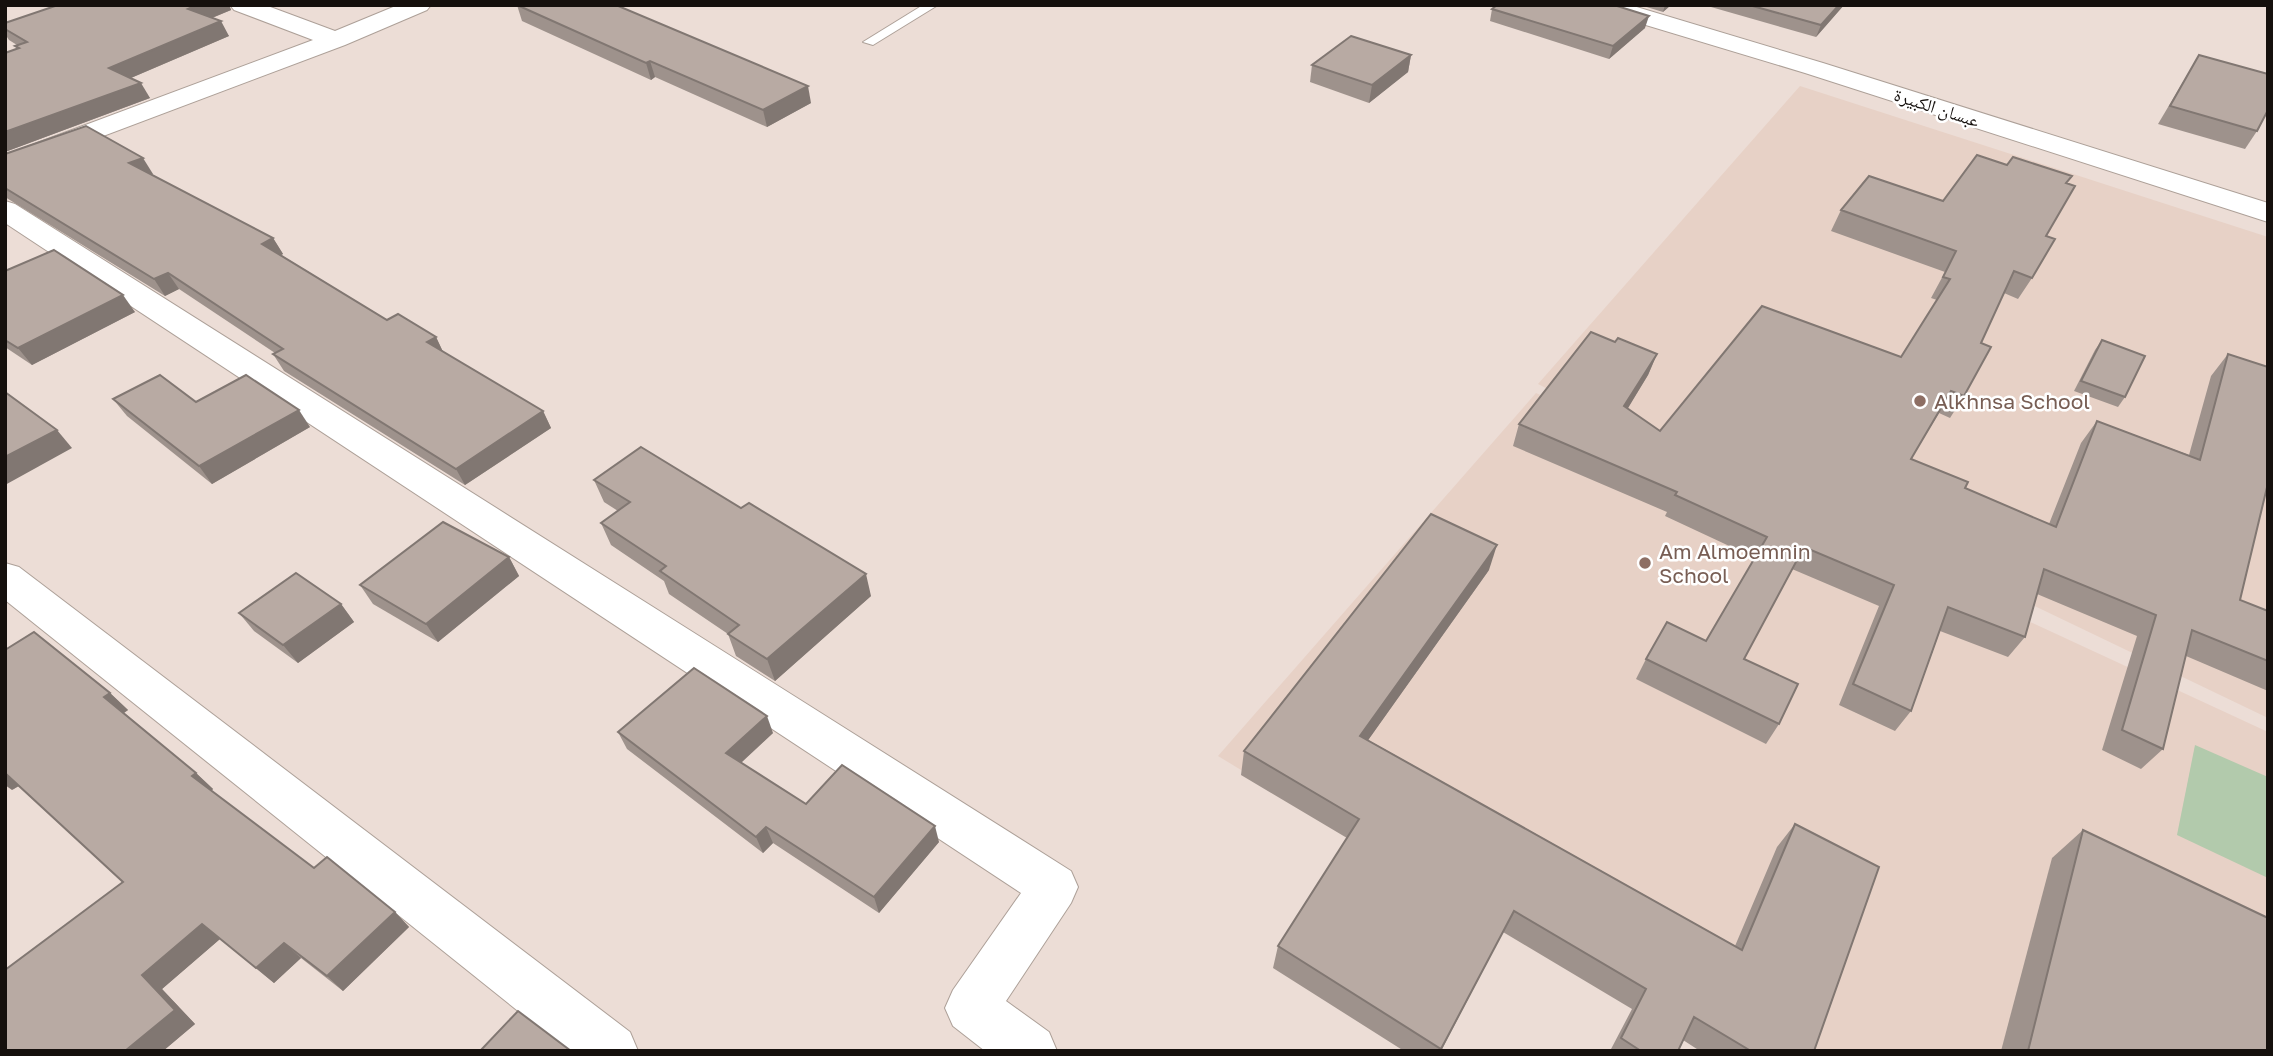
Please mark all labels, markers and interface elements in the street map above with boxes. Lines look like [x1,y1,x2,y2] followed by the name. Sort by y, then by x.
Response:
[1891,83,1983,132] street label: عبسان الكبيرة
[1934,388,2090,414] place label: Alkhnsa School
[1912,393,1928,409] marker: Alkhnsa School
[1659,538,1811,588] place label: Am Almoemnin School
[1637,555,1653,571] marker: Am Almoemnin School

